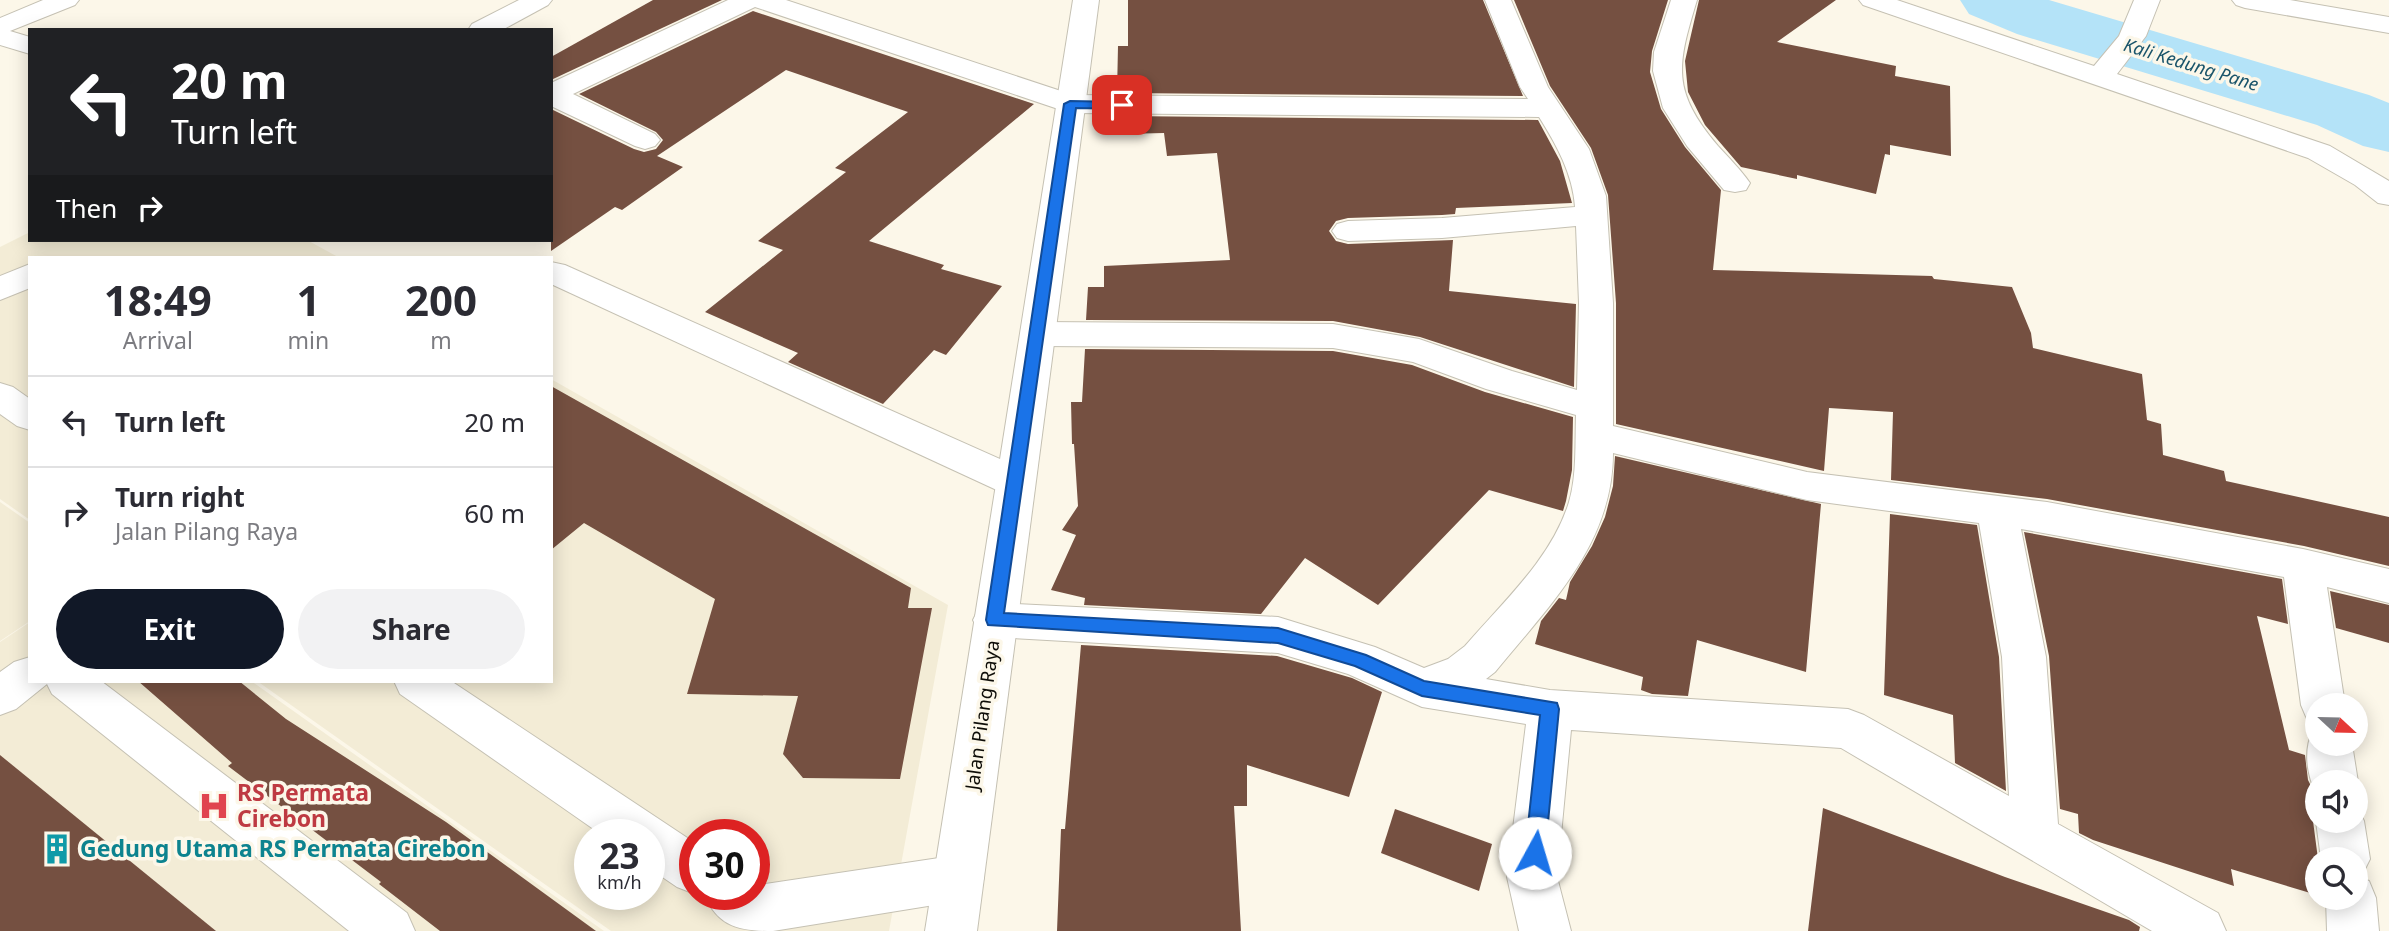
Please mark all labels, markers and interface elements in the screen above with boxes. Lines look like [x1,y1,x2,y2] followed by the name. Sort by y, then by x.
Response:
[2121,32,2262,96] water label: Kali Kedung Pane
[171,47,288,113] text: 20 m
[56,56,147,147] icon: left
[1092,75,1152,135] pin
[1103,86,1141,124] icon: arrive
[171,110,297,153] text: Turn left
[131,189,169,227] icon: right
[56,190,117,226] text: Then
[104,271,212,328] text: 18:49
[296,271,320,328] text: 1
[405,271,477,328] text: 200
[123,324,193,356] text: Arrival
[288,324,329,356] text: min
[430,324,452,356] text: m
[56,403,94,441] icon: left
[115,404,226,440] text: Turn left
[464,404,525,440] text: 20 m
[115,479,245,515] text: Turn right
[56,494,94,532] icon: right
[464,495,525,531] text: 60 m
[115,515,298,547] text: Jalan Pilang Raya
[56,589,284,669] button: Exit
[298,589,525,669] button: Share
[958,638,1005,794] street label: Jalan Pilang Raya
[2305,693,2368,756] north arrow
[2305,693,2368,910] map controls
[2305,770,2368,833] button: sound
[237,776,369,834] place label: RS Permata Cirebon
[197,789,231,823] hospital icon: RS Permata Cirebon
[1498,816,1572,890] position arrow
[679,819,770,910] speed limit sign: 30
[40,832,74,866] building icon: Gedung Utama RS Permata Cirebon
[80,832,486,864] place label: Gedung Utama RS Permata Cirebon
[599,832,640,879] text: 23
[2305,847,2368,910] button: search
[597,870,642,894] text: km/h

